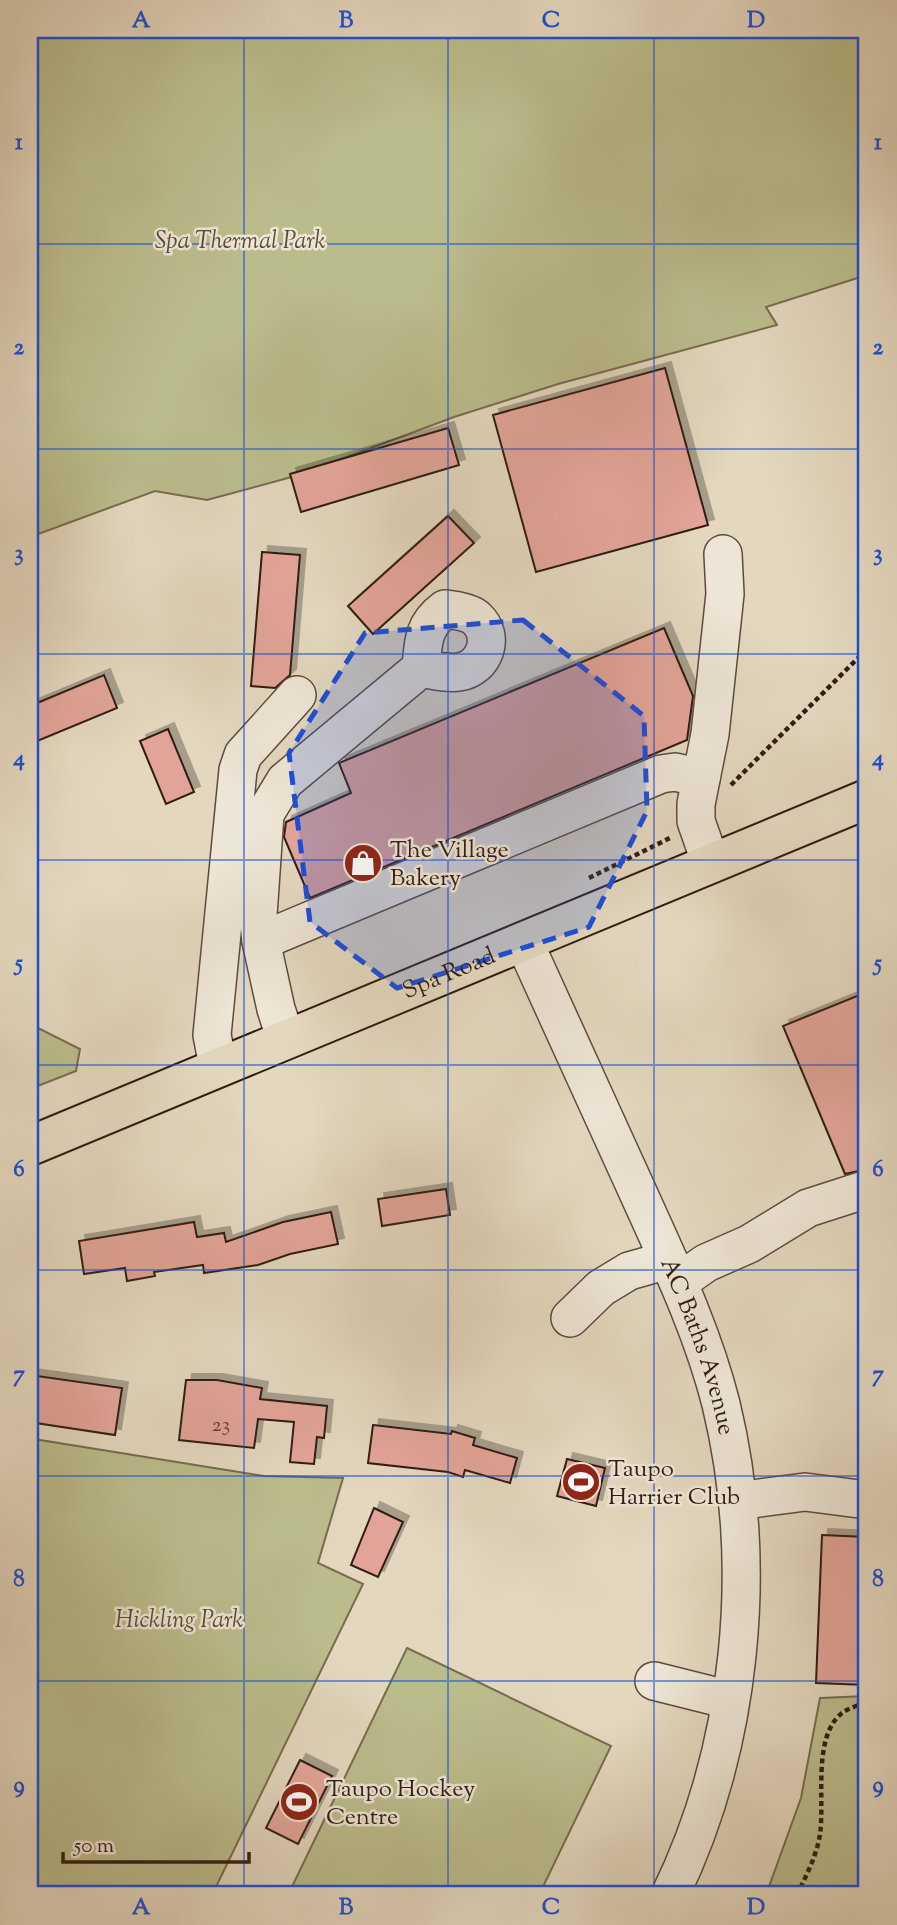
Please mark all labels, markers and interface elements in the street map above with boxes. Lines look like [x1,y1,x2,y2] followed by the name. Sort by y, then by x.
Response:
[132,5,151,38] text: A
[339,5,354,38] text: B
[542,5,560,38] text: C
[747,5,765,38] text: D
[15,127,23,160] text: 1
[874,127,882,160] text: 1
[155,225,325,259] park label: Spa Thermal Park
[14,332,25,365] text: 2
[873,332,884,365] text: 2
[14,538,24,571] text: 3
[873,538,883,571] text: 3
[12,743,25,776] text: 4
[871,743,884,776] text: 4
[390,834,509,896] place label: The Village Bakery
[342,842,384,884] shop icon: The Village Bakery
[398,940,501,1009] street label: Spa Road
[13,948,23,981] text: 5
[872,948,882,981] text: 5
[13,1154,25,1187] text: 6
[872,1154,884,1187] text: 6
[651,1253,742,1438] street label: AC Baths Avenue
[13,1359,25,1392] text: 7
[872,1359,884,1392] text: 7
[212,1411,230,1441] house number: 23
[608,1453,740,1515] place label: Taupo Harrier Club
[560,1461,602,1503] sports icon: Taupo Harrier Club
[13,1564,25,1597] text: 8
[872,1564,884,1597] text: 8
[115,1604,243,1638] park label: Hickling Park
[13,1770,25,1803] text: 9
[872,1770,884,1803] text: 9
[326,1773,475,1835] place label: Taupo Hockey Centre
[278,1781,320,1823] sports icon: Taupo Hockey Centre
[63,1820,248,1864] scale bar
[73,1832,114,1862] text: 50 m
[132,1892,151,1925] text: A
[339,1892,354,1925] text: B
[542,1892,560,1925] text: C
[747,1892,765,1925] text: D

